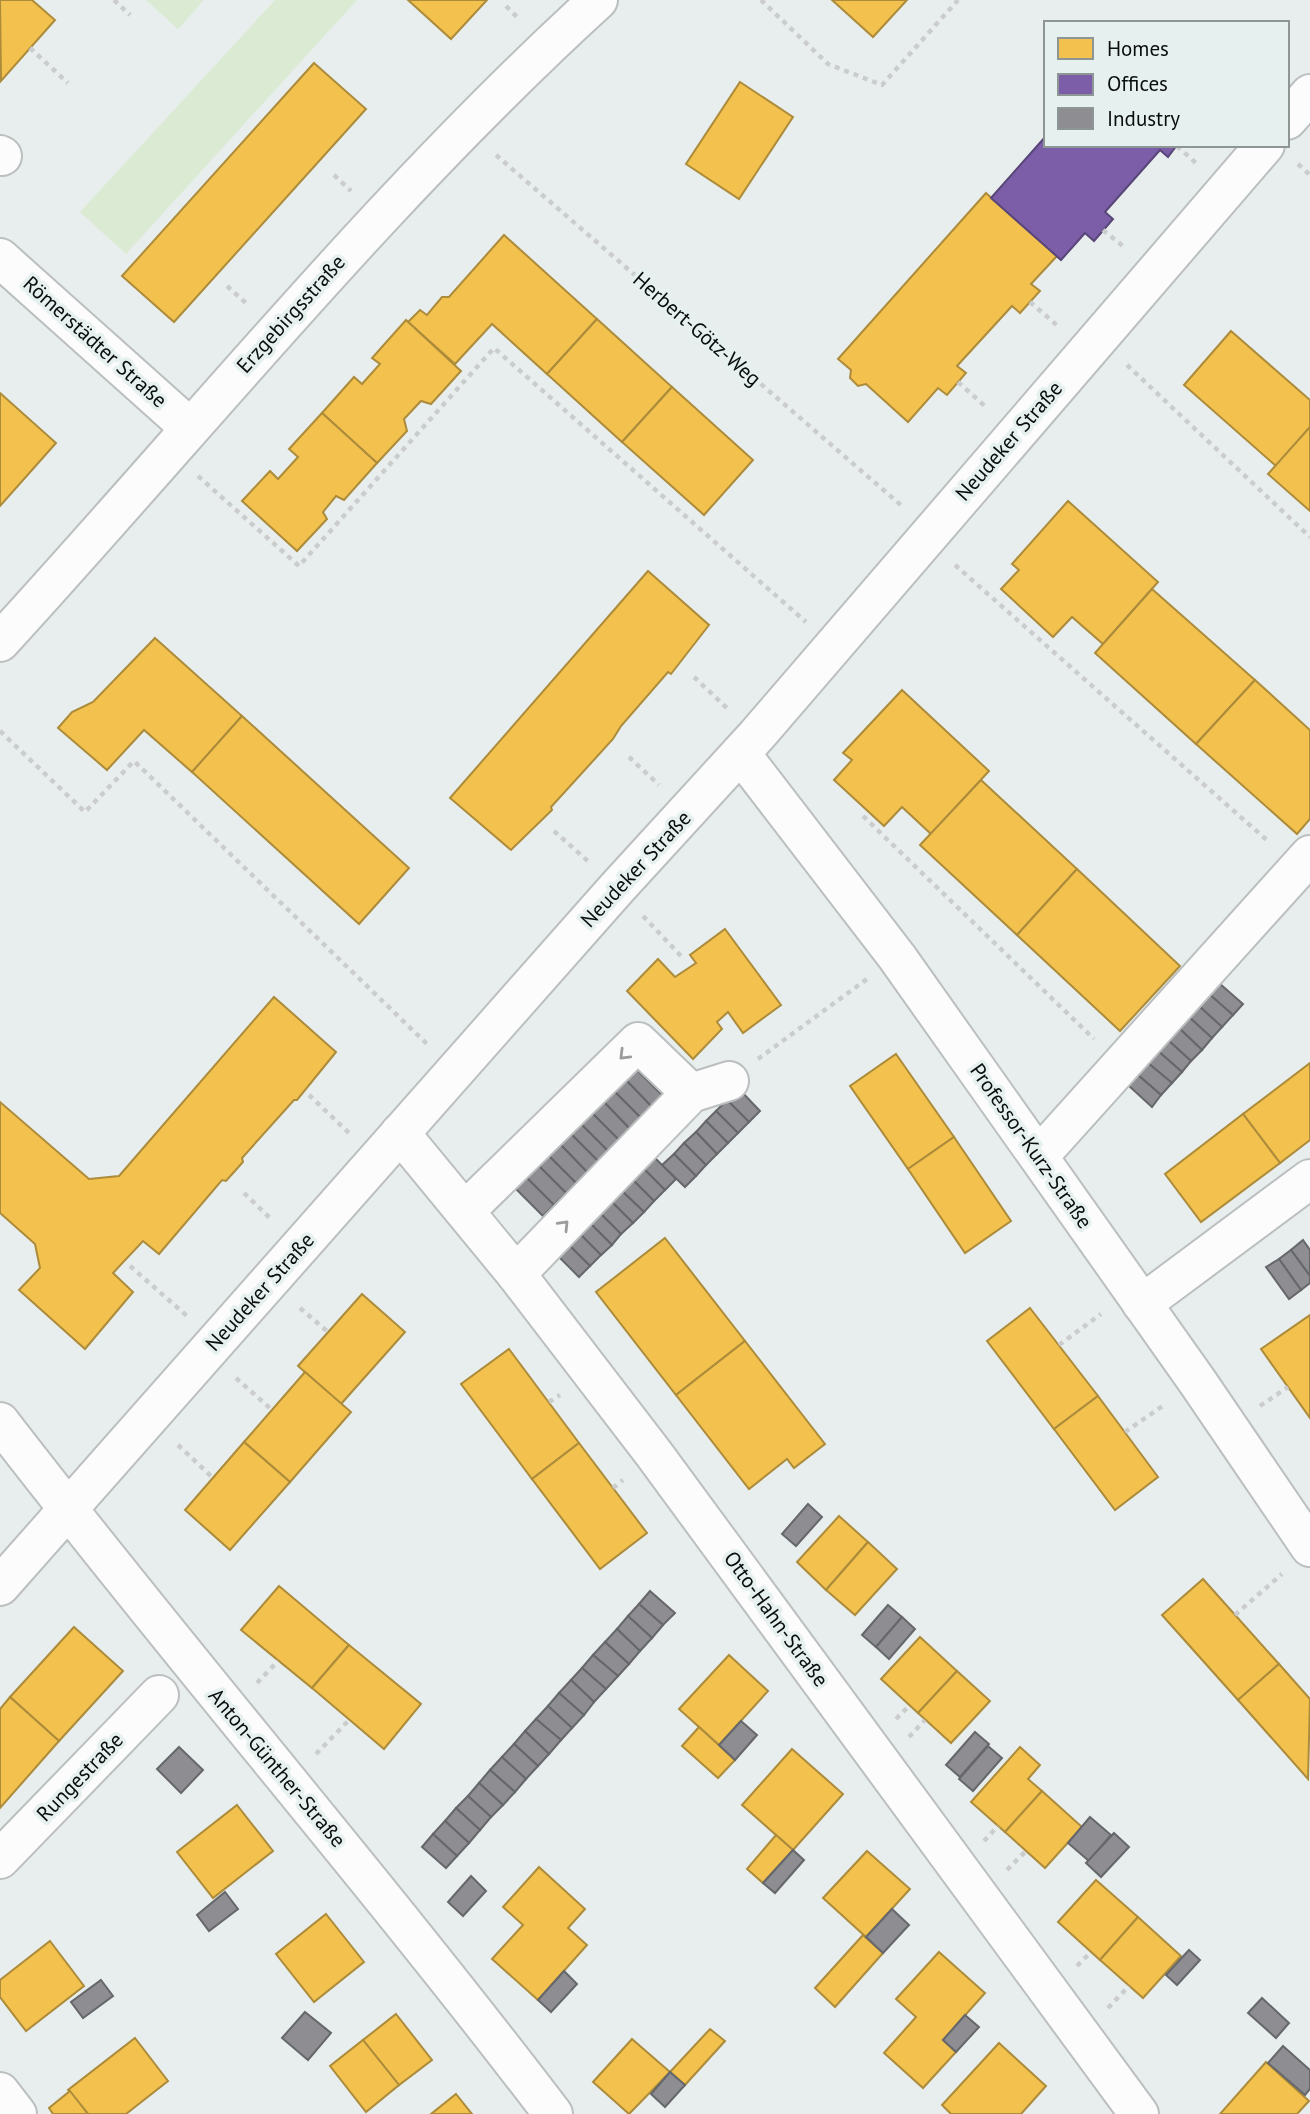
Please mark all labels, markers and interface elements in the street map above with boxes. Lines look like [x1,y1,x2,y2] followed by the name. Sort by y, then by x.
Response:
[1044,21,1289,147] legend
[1107,35,1169,62] text: Homes
[1107,70,1168,97] text: Offices
[1107,105,1180,132] text: Industry
[230,249,351,379] street label: Erzgebirgsstraße
[628,266,767,392] street label: Herbert-Götz-Weg
[18,270,173,413] street label: Römerstädter Straße
[949,375,1068,506] street label: Neudeker Straße
[575,805,697,933] street label: Neudeker Straße
[620,1046,633,1059] one-way arrow
[964,1058,1099,1234] street label: Professor-Kurz-Straße
[555,1221,568,1234] one-way arrow
[199,1227,320,1357] street label: Neudeker Straße
[718,1546,835,1692] street label: Otto-Hahn-Straße
[203,1683,352,1853] street label: Anton-Günther-Straße
[30,1726,129,1827] street label: Rungestraße

